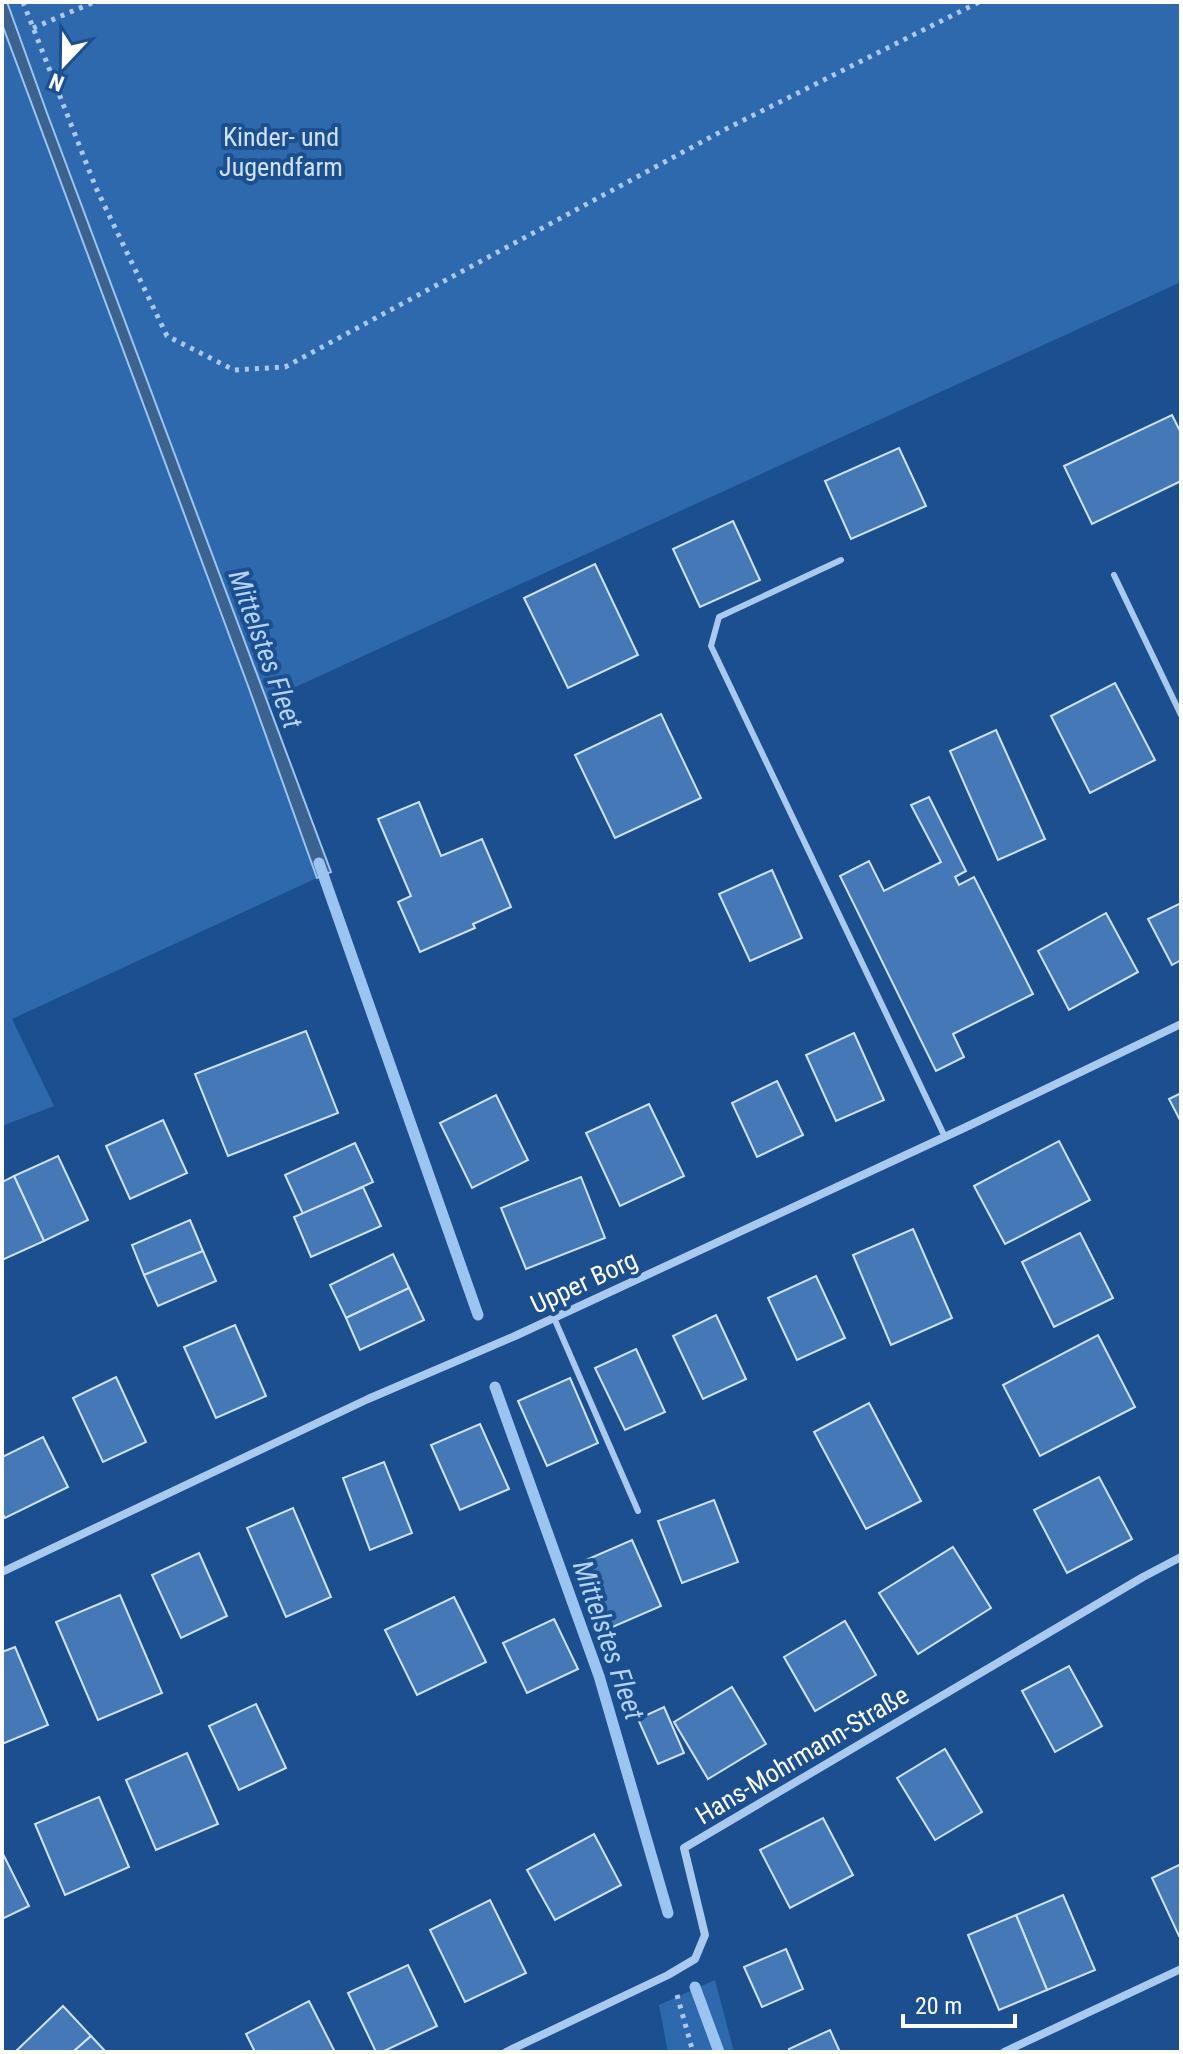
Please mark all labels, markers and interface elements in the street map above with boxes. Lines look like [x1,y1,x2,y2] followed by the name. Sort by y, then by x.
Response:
[24,24,104,104] north arrow
[46,68,68,96] text: N
[219,122,343,182] park label: Kinder- und Jugendfarm
[222,565,310,734] water label: Mittelstes Fleet
[526,1244,642,1320] street label: Upper Borg
[566,1556,652,1725] water label: Mittelstes Fleet
[690,1680,914,1830] street label: Hans-Mohrmann-Straße
[903,1978,1015,2028] scale bar
[915,1992,962,2020] text: 20 m

